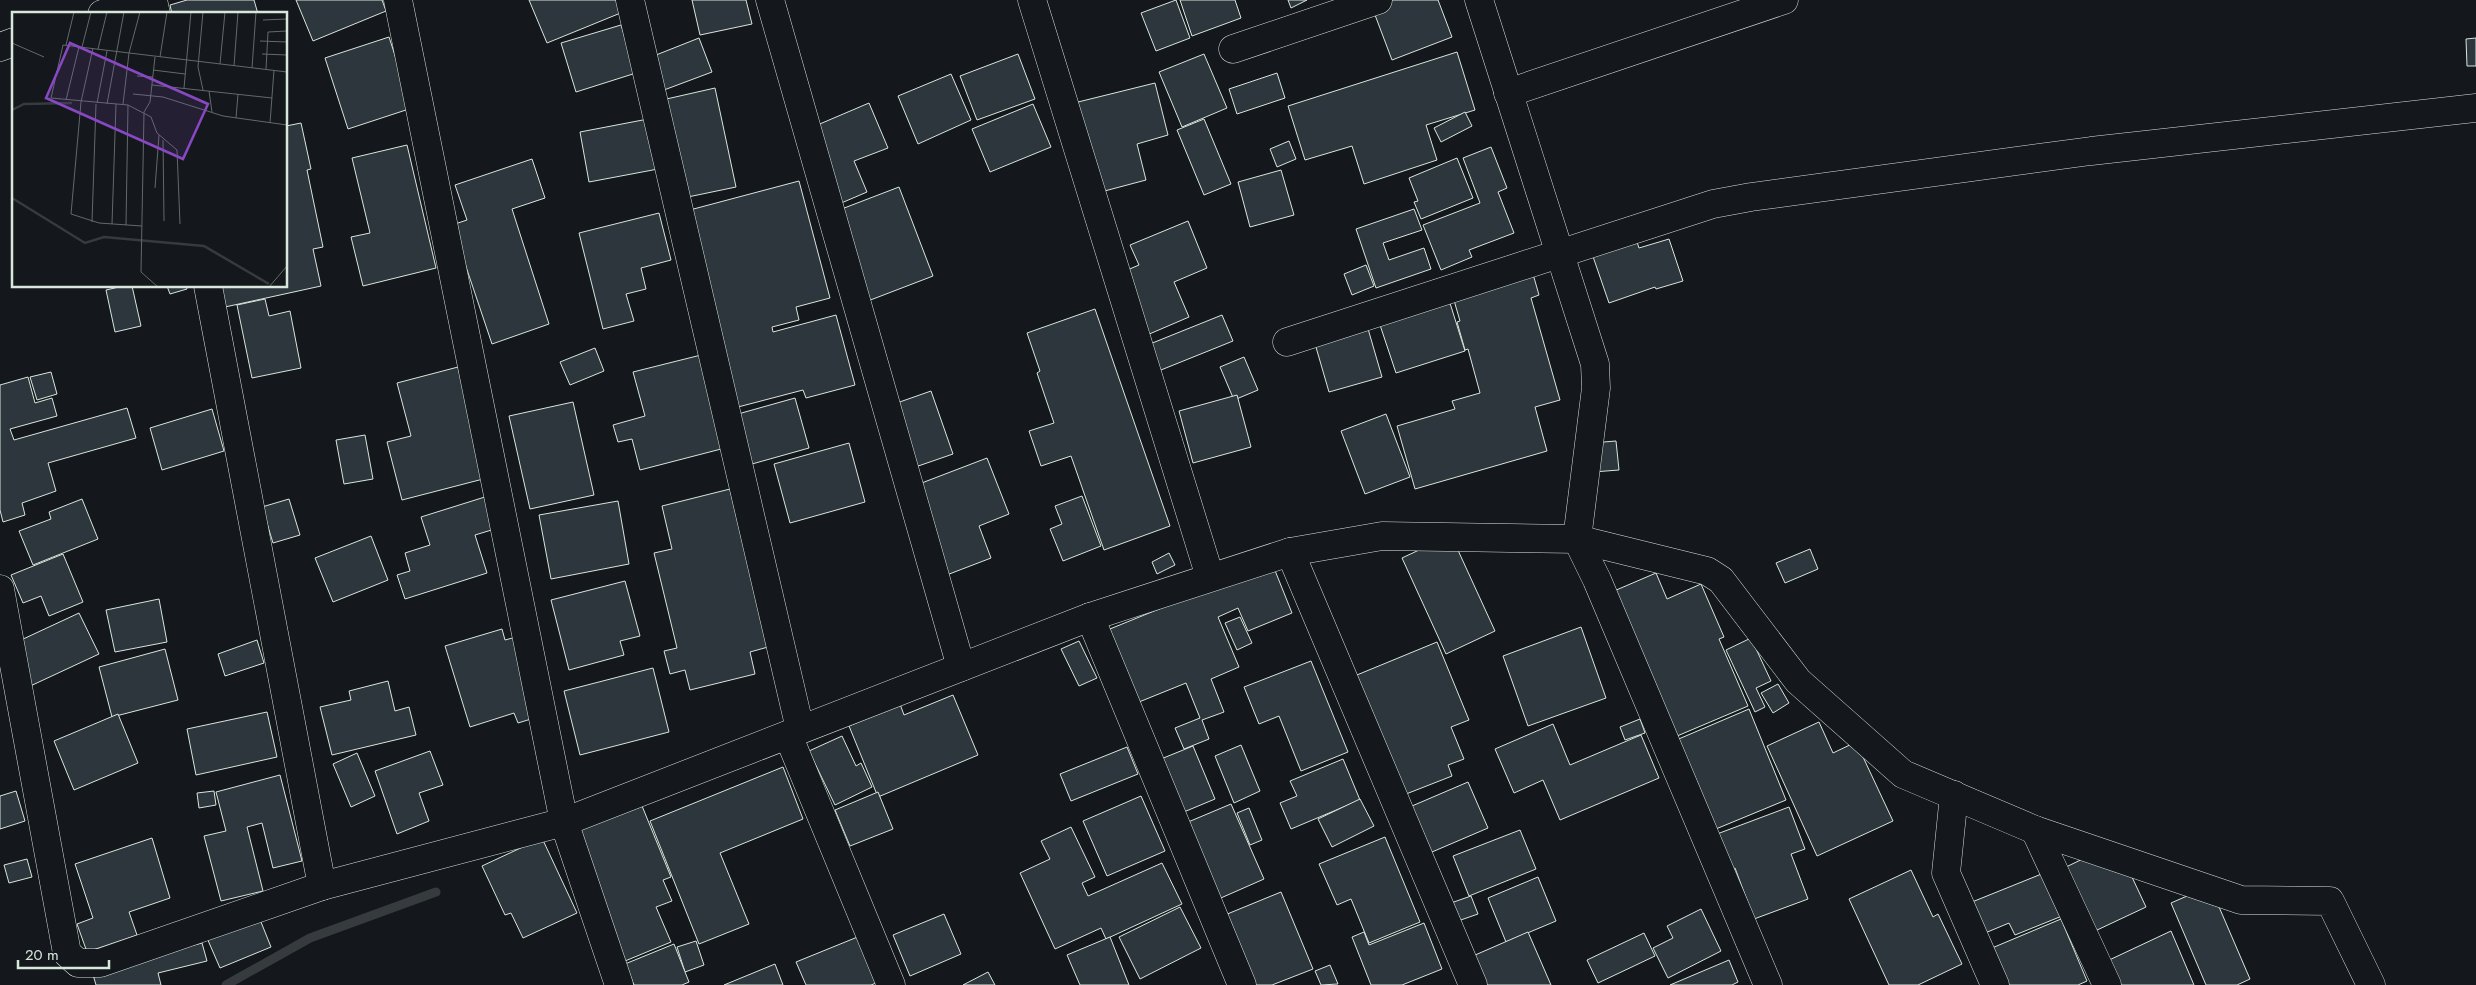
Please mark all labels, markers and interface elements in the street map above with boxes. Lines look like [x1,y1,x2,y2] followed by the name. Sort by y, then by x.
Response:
[12,12,288,288] inset map
[18,938,109,970] scale bar
[25,944,59,966] text: 20 m

